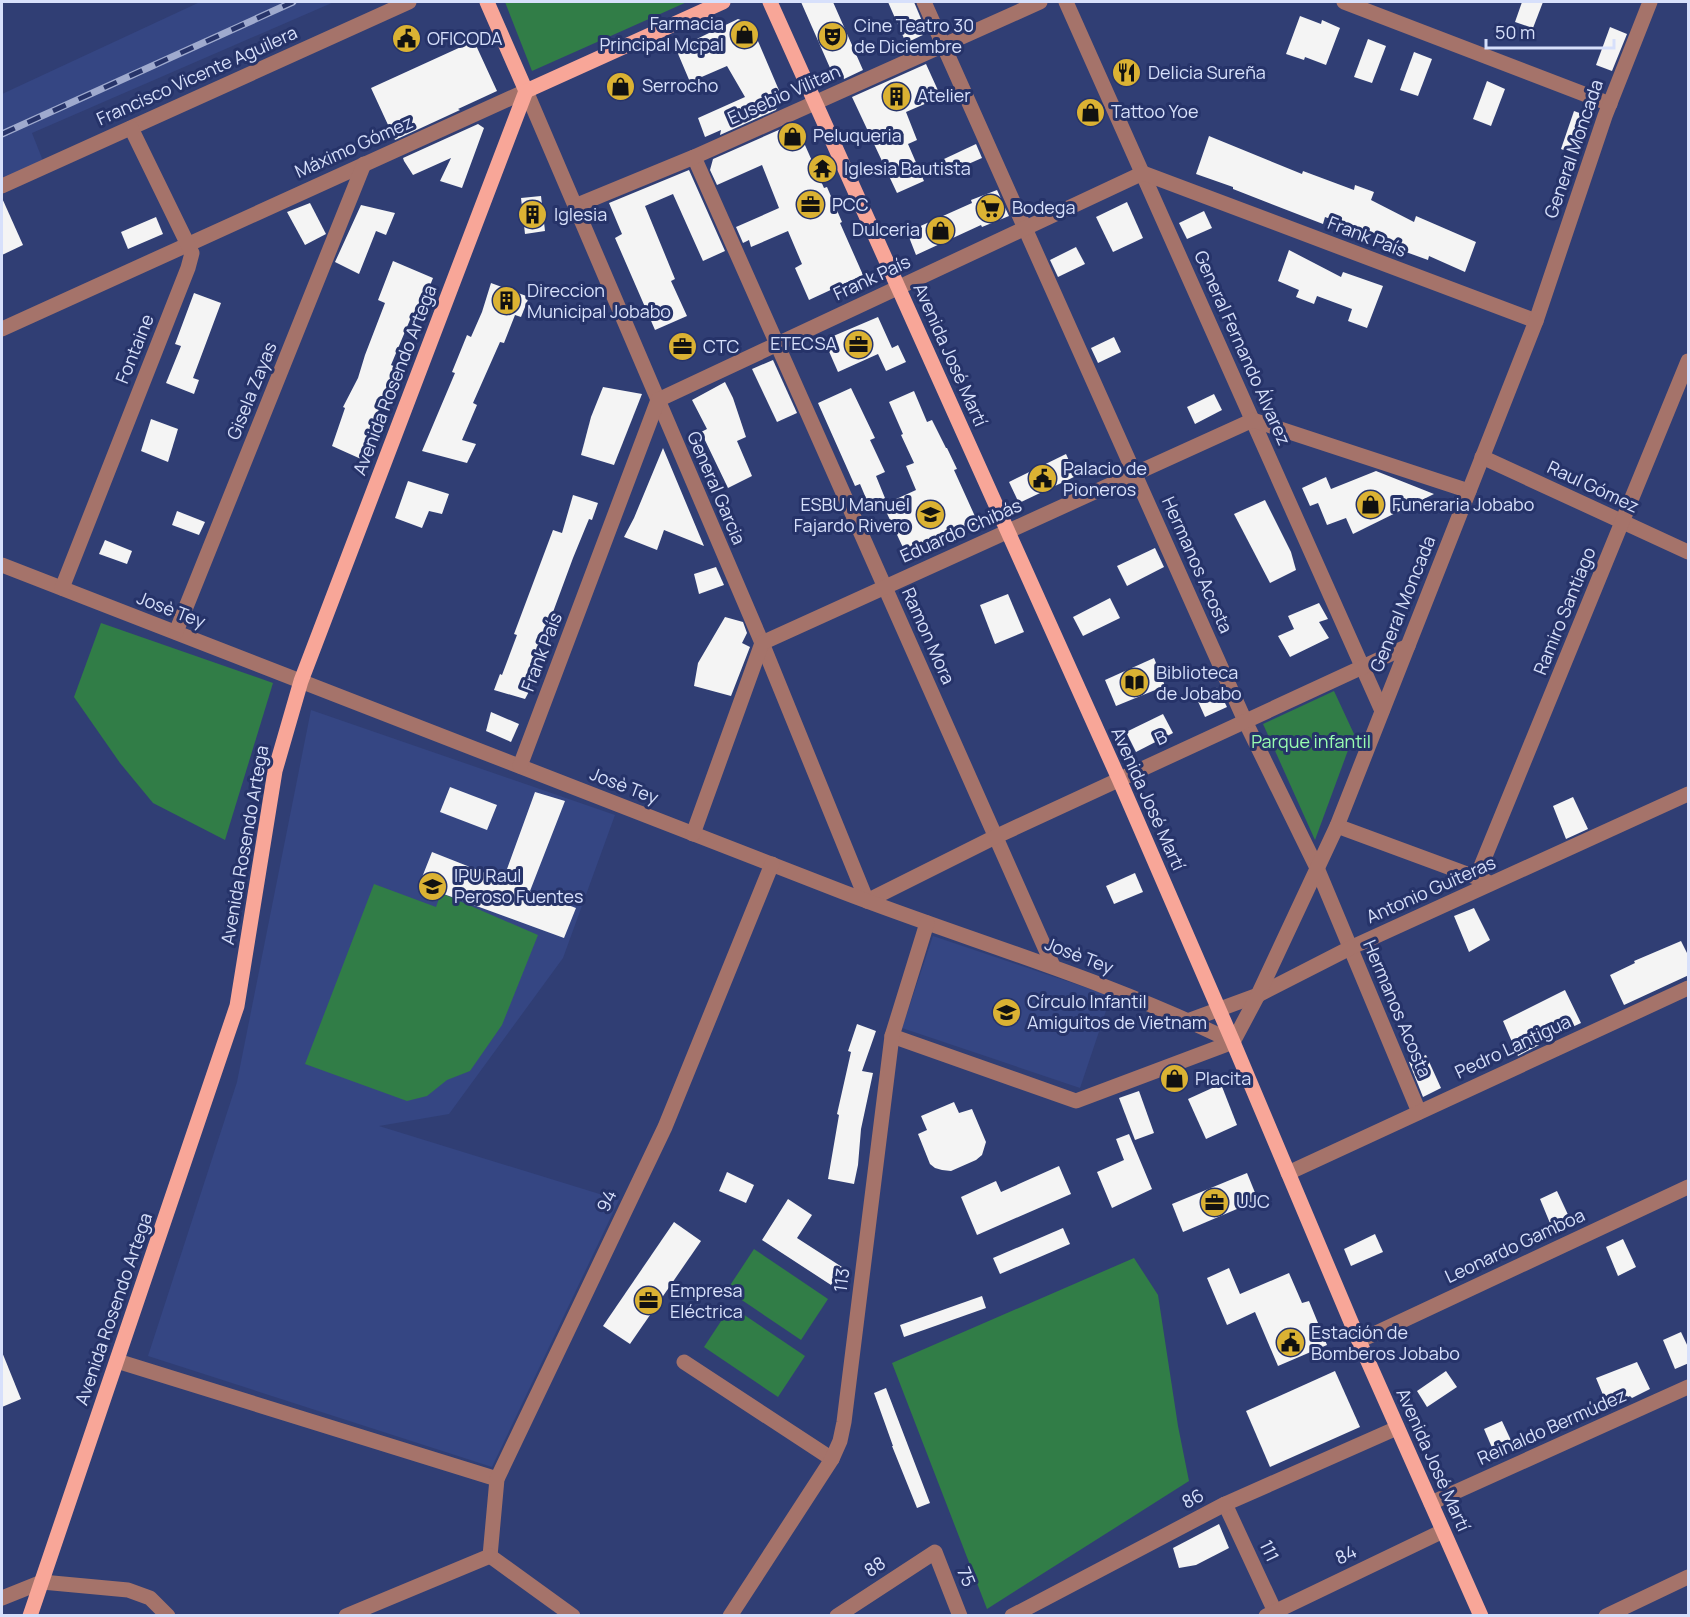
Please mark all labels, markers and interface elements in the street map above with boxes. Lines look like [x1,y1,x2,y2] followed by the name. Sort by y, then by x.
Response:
[599,11,724,56] place label: Farmacia Principal Mcpal
[1486,12,1614,50] scale bar
[854,13,974,58] place label: Cine Teatro 30 de Diciembre
[729,18,761,50] shop icon: Farmacia Principal Mcpal
[92,20,301,130] street label: Francisco Vicente Aguilera
[817,20,849,52] theatre icon: Cine Teatro 30 de Diciembre
[1495,20,1535,44] text: 50 m
[390,23,422,55] public building icon: OFICODA
[427,26,503,50] place label: OFICODA
[1111,57,1143,89] restaurant icon: Delicia Sureña
[723,59,844,130] street label: Eusebio Vilitan
[1148,60,1266,84] place label: Delicia Sureña
[605,70,637,102] shop icon: Serrocho
[642,73,718,97] place label: Serrocho
[1538,76,1608,221] street label: General Moncada
[880,80,912,112] building icon: Atelier
[917,83,971,107] place label: Atelier
[1074,96,1106,128] shop icon: Tattoo Yoe
[1111,99,1198,123] place label: Tattoo Yoe
[291,109,416,183] street label: Máximo Gómez
[776,120,808,152] shop icon: Peluqueria
[813,123,902,147] place label: Peluqueria
[807,153,839,185] temple icon: Iglesia Bautista
[844,156,971,180] place label: Iglesia Bautista
[795,189,827,221] office icon: PCC
[832,192,869,216] place label: PCC
[975,192,1007,224] supermarket icon: Bodega
[1012,195,1076,219] place label: Bodega
[517,199,549,231] building icon: Iglesia
[554,202,607,226] place label: Iglesia
[1325,210,1410,262] street label: Frank País
[925,214,957,246] shop icon: Dulceria
[852,217,920,241] place label: Dulceria
[1189,246,1297,449] street label: General Fernando Álvarez
[829,249,914,305] street label: Frank País
[527,278,671,323] place label: Direccion Municipal Jobabo
[909,279,993,430] street label: Avenida José Martí
[347,281,441,478] street label: Avenida Rosendo Artega
[490,285,522,317] building icon: Direccion Municipal Jobabo
[109,310,159,387] street label: Fontaine
[842,328,874,360] office icon: ETECSA
[666,331,698,363] office icon: CTC
[770,331,838,355] place label: ETECSA
[703,334,740,358] place label: CTC
[221,338,282,443] street label: Gisela Zayas
[682,427,752,548] street label: General Garcia
[1544,454,1643,518] street label: Raul Gómez
[1063,456,1147,501] place label: Palacio de Pioneros
[1026,463,1058,495] public building icon: Palacio de Pioneros
[1355,489,1387,521] shop icon: Funeraria Jobabo
[794,492,910,537] place label: ESBU Manuel Fajardo Rivero
[1157,492,1239,637] street label: Hermanos Acosta
[1392,492,1534,516] place label: Funeraria Jobabo
[896,493,1025,568] street label: Eduardo Chibás
[915,499,947,531] school or university icon: ESBU Manuel Fajardo Rivero
[1364,532,1440,675] street label: General Moncada
[1527,543,1601,678] street label: Ramiro Santiago
[897,583,961,688] street label: Ramon Mora
[134,585,210,633] street label: Josè Tey
[515,609,567,694] street label: Frank País
[1156,660,1242,705] place label: Biblioteca de Jobabo
[1119,667,1151,699] library icon: Biblioteca de Jobabo
[1107,723,1191,874] street label: Avenida José Martí
[1151,724,1171,750] street label: B
[1251,729,1371,753] park label: Parque infantil
[215,743,273,946] street label: Avenida Rosendo Artega
[587,761,663,809] street label: Josè Tey
[1362,850,1499,928] street label: Antonio Guiteras
[454,863,583,908] place label: IPU Raul Peroso Fuentes
[417,870,449,902] school or university icon: IPU Raul Peroso Fuentes
[1042,931,1118,979] street label: Josè Tey
[1358,936,1438,1081] street label: Hermanos Acosta
[1027,989,1207,1034] place label: Círculo Infantil Amiguitos de Vietnam
[990,996,1022,1028] school or university icon: Círculo Infantil Amiguitos de Vietnam
[1451,1009,1574,1083] street label: Pedro Lantigua
[1158,1063,1190,1095] shop icon: Placita
[1195,1066,1251,1090] place label: Placita
[591,1186,622,1216] street label: 94
[1199,1186,1231,1218] office icon: UJC
[1236,1189,1270,1213] place label: UJC
[1441,1202,1588,1288] street label: Leonardo Gamboa
[69,1209,157,1408] street label: Avenida Rosendo Artega
[828,1267,854,1293] street label: 113
[670,1278,743,1323] place label: Empresa Eléctrica
[633,1285,665,1317] office icon: Empresa Eléctrica
[1311,1320,1460,1365] place label: Estación de Bomberos Jobabo
[1274,1327,1306,1359] public building icon: Estación de Bomberos Jobabo
[1473,1382,1630,1470] street label: Reinaldo Bermúdez
[1392,1384,1476,1535] street label: Avenida José Martí
[1177,1482,1208,1514] street label: 86
[1255,1536,1285,1565] street label: 111
[1331,1539,1360,1569] street label: 84
[859,1550,890,1582] street label: 88
[952,1563,982,1590] street label: 75

